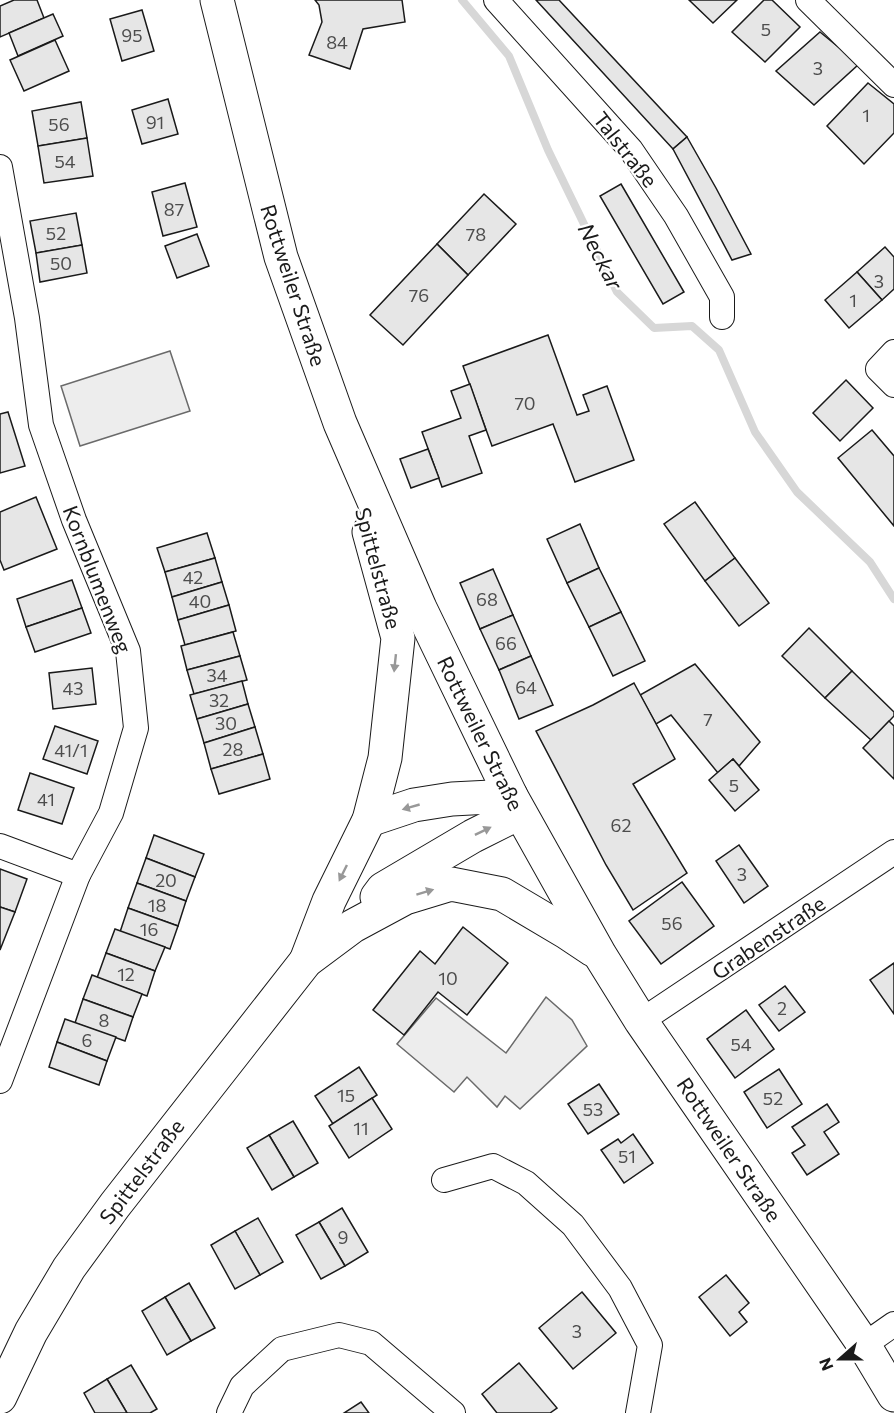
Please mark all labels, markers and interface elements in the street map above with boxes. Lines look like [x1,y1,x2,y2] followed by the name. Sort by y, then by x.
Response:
[761,18,771,40] house number: 5
[121,24,143,46] house number: 95
[326,31,348,53] house number: 84
[813,57,823,79] house number: 3
[862,104,870,126] house number: 1
[589,106,663,192] street label: Talstraße
[146,111,164,133] house number: 91
[48,113,70,135] house number: 56
[54,150,76,172] house number: 54
[164,198,184,220] house number: 87
[256,201,332,369] street label: Rottweiler Straße
[573,218,630,295] water label: Neckar
[46,222,66,244] house number: 52
[466,223,486,245] house number: 78
[50,252,72,274] house number: 50
[874,270,884,292] house number: 3
[409,284,429,306] house number: 76
[849,289,857,311] house number: 1
[514,392,536,414] house number: 70
[58,502,138,656] street label: Kornblumenweg
[351,505,407,631] street label: Spittelstraße
[183,566,203,588] house number: 42
[476,588,498,610] house number: 68
[189,590,211,612] house number: 40
[495,632,517,654] house number: 66
[433,652,529,814] street label: Rottweiler Straße
[390,653,400,672] one-way arrow
[206,664,228,686] house number: 34
[515,676,537,698] house number: 64
[62,677,84,699] house number: 43
[209,689,229,711] house number: 32
[703,708,713,730] house number: 7
[215,712,237,734] house number: 30
[223,738,244,760] house number: 28
[54,739,88,761] house number: 41/1
[729,774,739,796] house number: 5
[37,788,55,810] house number: 41
[402,803,420,812] one-way arrow
[611,814,631,836] house number: 62
[475,826,492,835] one-way arrow
[737,863,747,885] house number: 3
[338,864,347,881] one-way arrow
[155,869,177,891] house number: 20
[416,887,434,896] one-way arrow
[707,890,829,984] street label: Grabenstraße
[148,894,166,916] house number: 18
[661,912,683,934] house number: 56
[140,918,158,940] house number: 16
[117,963,135,985] house number: 12
[438,967,458,989] house number: 10
[777,997,787,1019] house number: 2
[99,1009,110,1031] house number: 8
[82,1029,92,1051] house number: 6
[730,1033,752,1055] house number: 54
[673,1072,787,1226] street label: Rottweiler Straße
[337,1084,355,1106] house number: 15
[763,1087,783,1109] house number: 52
[583,1098,603,1120] house number: 53
[93,1114,189,1228] street label: Spittelstraße
[353,1117,369,1139] house number: 11
[618,1145,636,1167] house number: 51
[338,1226,348,1248] house number: 9
[572,1320,582,1342] house number: 3
[810,1329,870,1389] north arrow
[815,1356,837,1374] text: N

